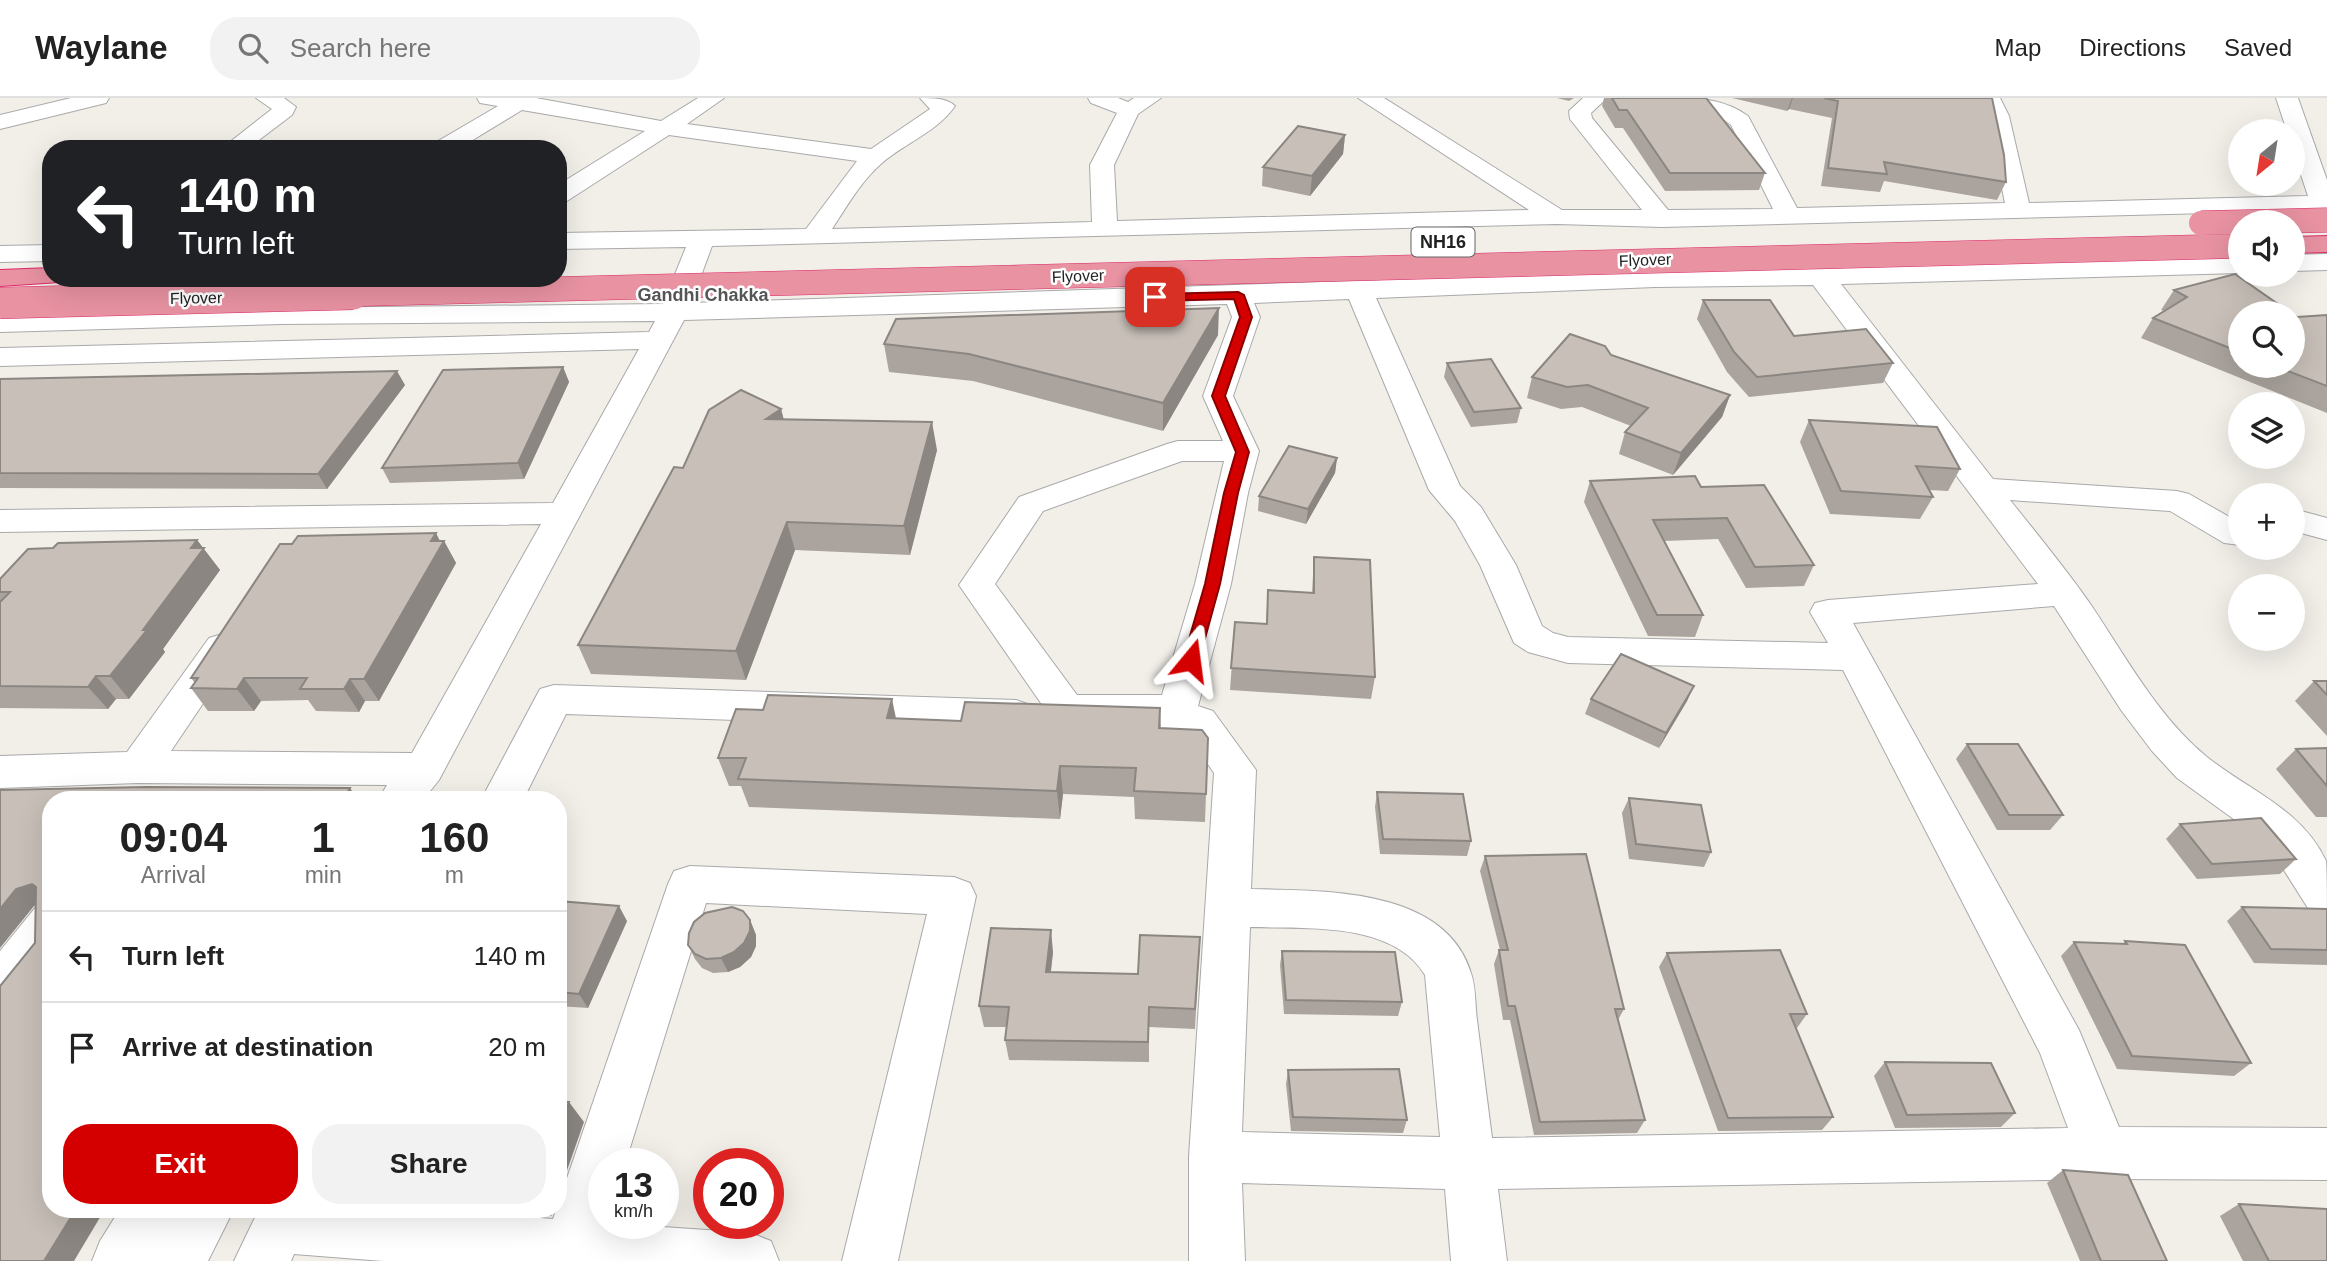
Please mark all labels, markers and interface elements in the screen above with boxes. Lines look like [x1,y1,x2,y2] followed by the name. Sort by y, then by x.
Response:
[210,17,700,80] search box
[35,29,168,66] text: Waylane
[234,29,272,67] icon: search
[290,33,431,63] text: Search here
[1995,34,2041,61] text: Map
[2079,34,2186,61] text: Directions
[2224,34,2292,61] text: Saved
[2228,119,2305,196] north arrow
[2228,119,2305,651] map controls
[63,168,154,259] icon: left
[178,168,317,222] text: 140 m
[2228,210,2305,287] button: sound
[178,225,294,261] text: Turn left
[1412,228,1474,257] road number: NH16
[1618,251,1672,269] street label: Flyover
[1051,267,1105,285] street label: Flyover
[1125,267,1185,327] pin
[1136,278,1174,316] icon: arrive
[637,285,770,305] district label: Gandhi Chakka
[170,289,223,307] street label: Flyover
[2228,301,2305,378] button: search
[2228,392,2305,469] button: layers
[2228,483,2305,560] button: +
[2228,574,2305,651] button: −
[1154,623,1228,697] position arrow
[120,814,227,861] text: 09:04
[311,814,335,861] text: 1
[419,814,489,861] text: 160
[141,862,206,888] text: Arrival
[305,862,342,888] text: min
[445,862,464,888] text: m
[63,938,101,976] icon: left
[122,941,224,971] text: Turn left
[474,941,546,971] text: 140 m
[63,1029,101,1067] icon: arrive
[122,1032,373,1062] text: Arrive at destination
[488,1032,546,1062] text: 20 m
[63,1124,298,1204] button: Exit
[312,1124,546,1204] button: Share
[693,1148,784,1239] speed limit sign: 20
[614,1165,653,1204] text: 13
[614,1201,653,1221] text: km/h

